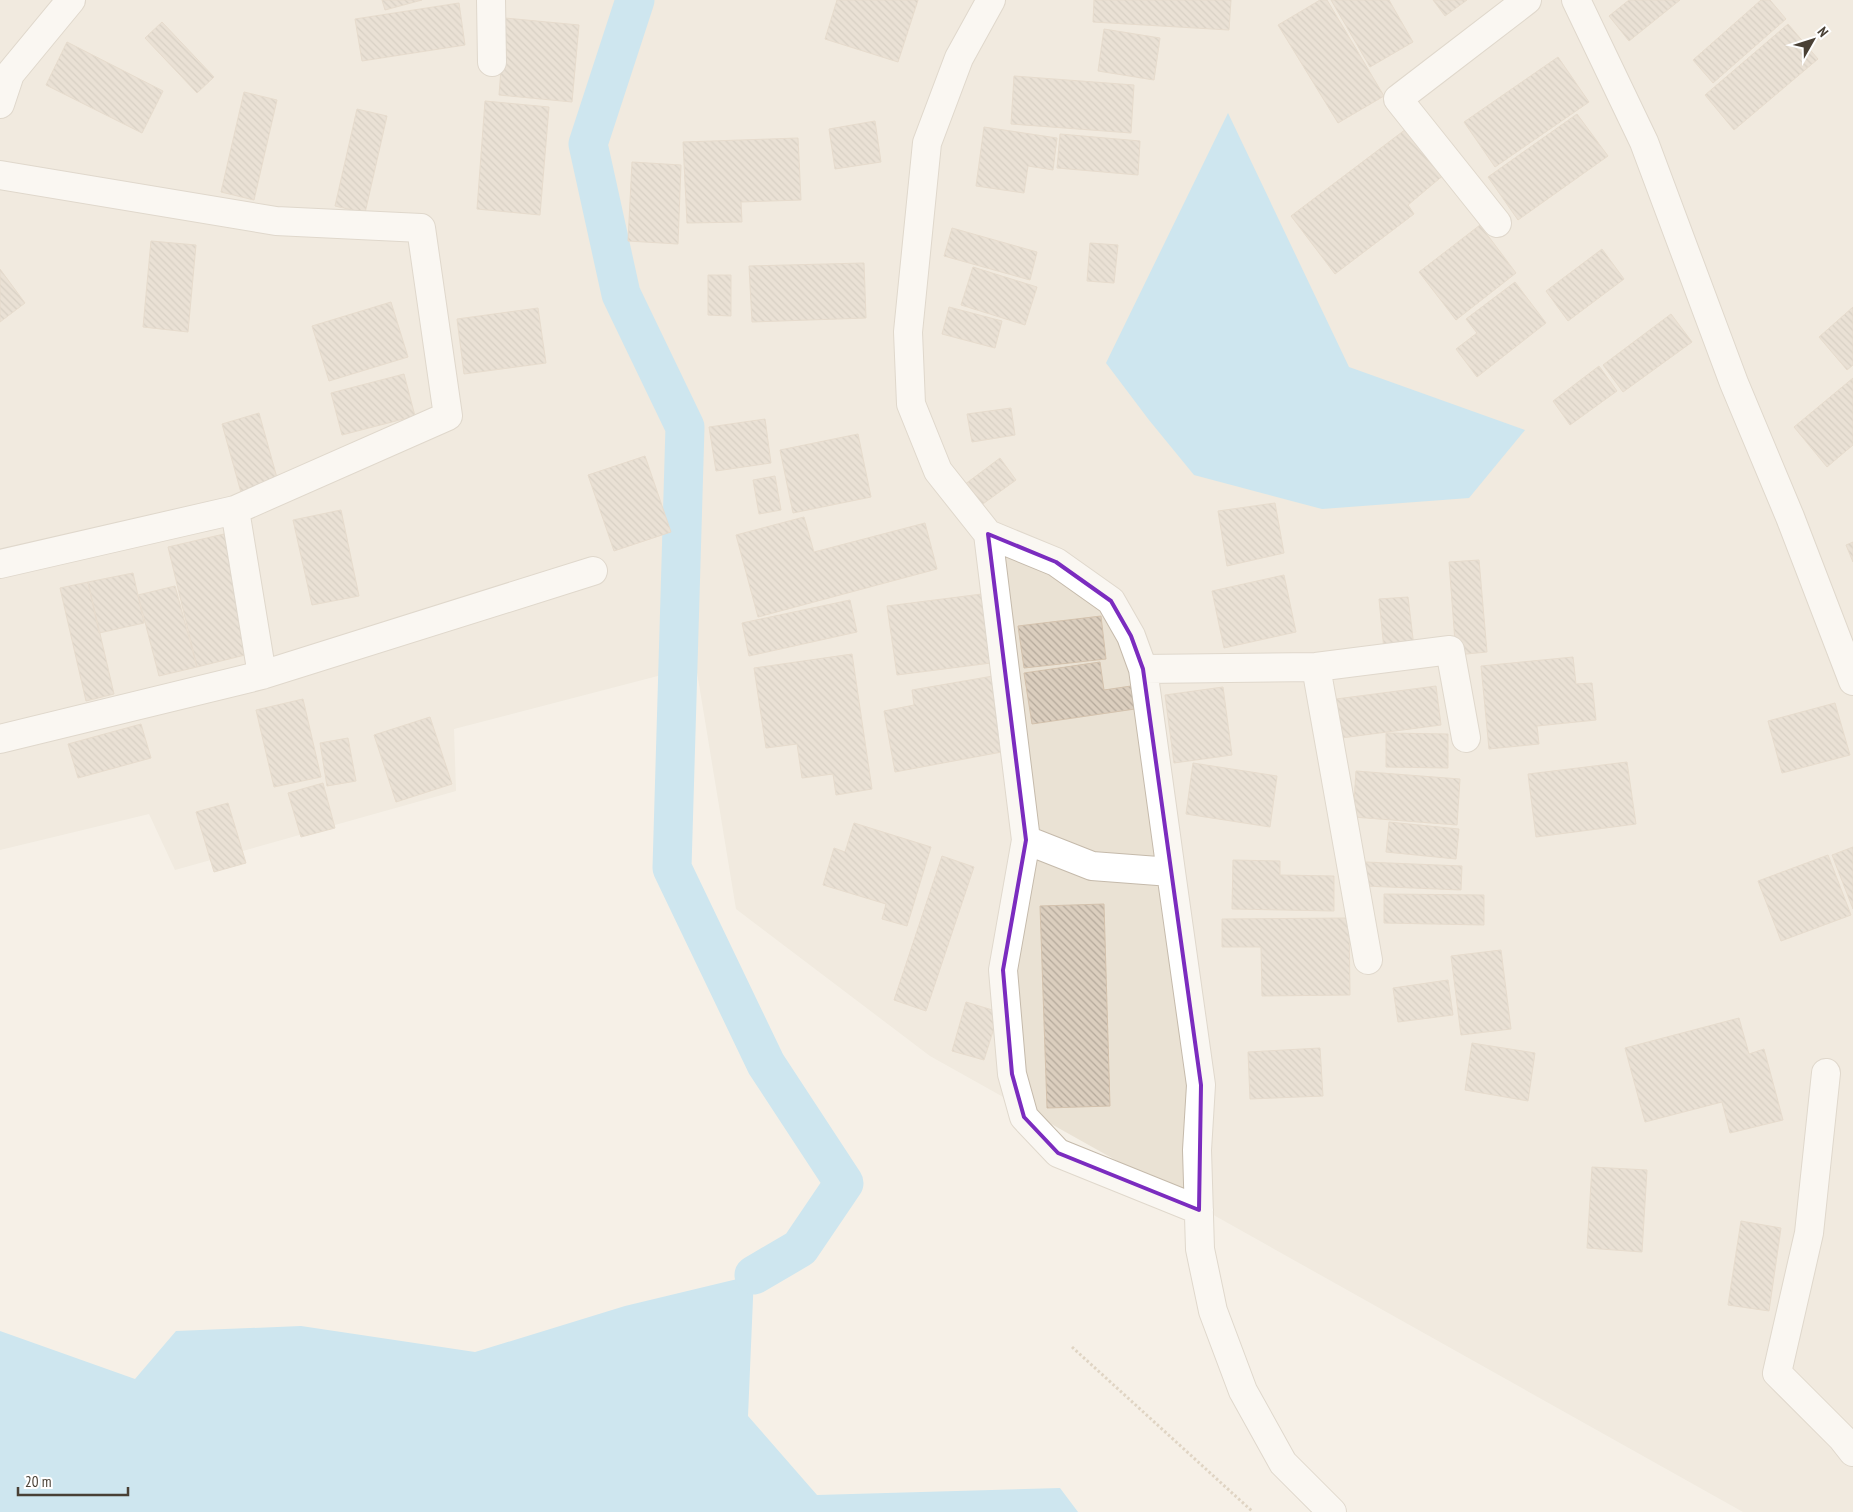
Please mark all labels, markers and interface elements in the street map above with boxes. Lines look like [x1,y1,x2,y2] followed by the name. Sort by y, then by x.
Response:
[1788,15,1838,65] north arrow
[1814,23,1832,40] text: N
[18,1464,128,1496] scale bar
[25,1472,51,1491] text: 20 m

